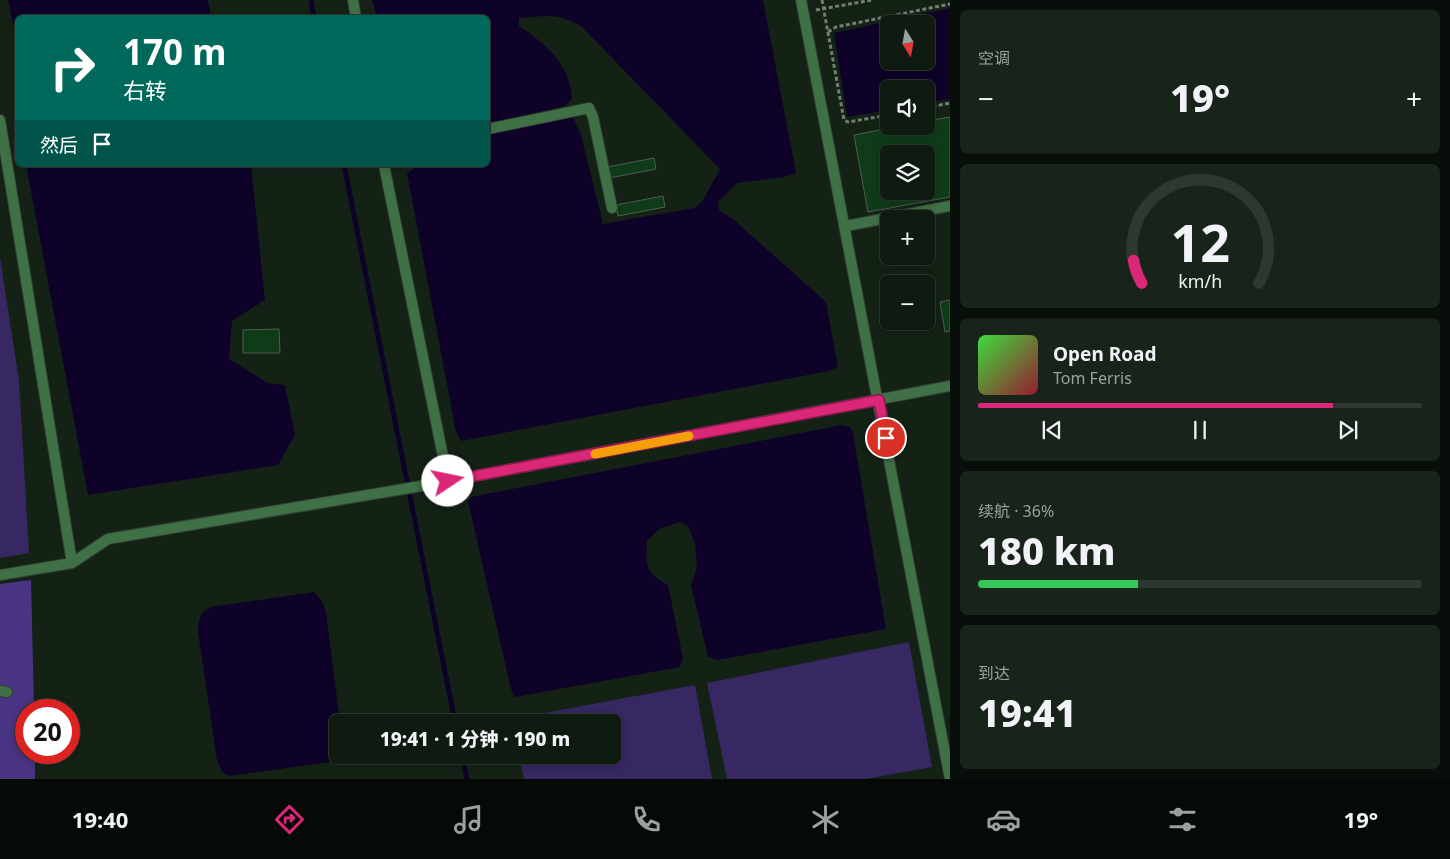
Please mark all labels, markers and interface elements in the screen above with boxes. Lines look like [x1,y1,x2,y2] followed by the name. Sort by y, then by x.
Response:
[880,15,935,70] north arrow
[880,15,935,330] map controls
[123,28,226,75] text: 170 m
[40,35,105,100] icon: right
[978,47,1010,69] text: 空调
[1170,71,1230,123] text: 19°
[123,75,167,105] text: 右转
[978,79,994,117] text: −
[1406,79,1422,117] text: +
[880,80,935,135] button: sound
[88,130,116,158] icon: arrive
[40,132,78,158] text: 然后
[880,145,935,200] button: layers
[1170,206,1230,277] text: 12
[880,210,935,265] button: +
[1178,269,1222,293] text: km/h
[880,275,935,330] button: −
[1053,341,1156,367] text: Open Road
[1053,367,1132,389] text: Tom Ferris
[1038,416,1066,444] icon: previous
[1186,416,1214,444] icon: pause
[1334,416,1362,444] icon: next
[865,417,907,459] pin
[872,424,900,452] icon: arrive
[421,454,473,506] position arrow
[978,500,1054,522] text: 续航 · 36%
[978,524,1116,576] text: 180 km
[978,662,1010,684] text: 到达
[978,686,1077,738] text: 19:41
[15,699,80,764] speed limit sign: 20
[380,726,570,752] text: 19:41 · 1 分钟 · 190 m
[272,802,307,837] icon: directions
[451,802,486,837] icon: music
[629,802,664,837] icon: phone
[808,802,843,837] icon: climate
[986,802,1021,837] icon: car
[1165,802,1200,837] icon: filters
[72,804,128,834] text: 19:40
[1344,804,1378,834] text: 19°

